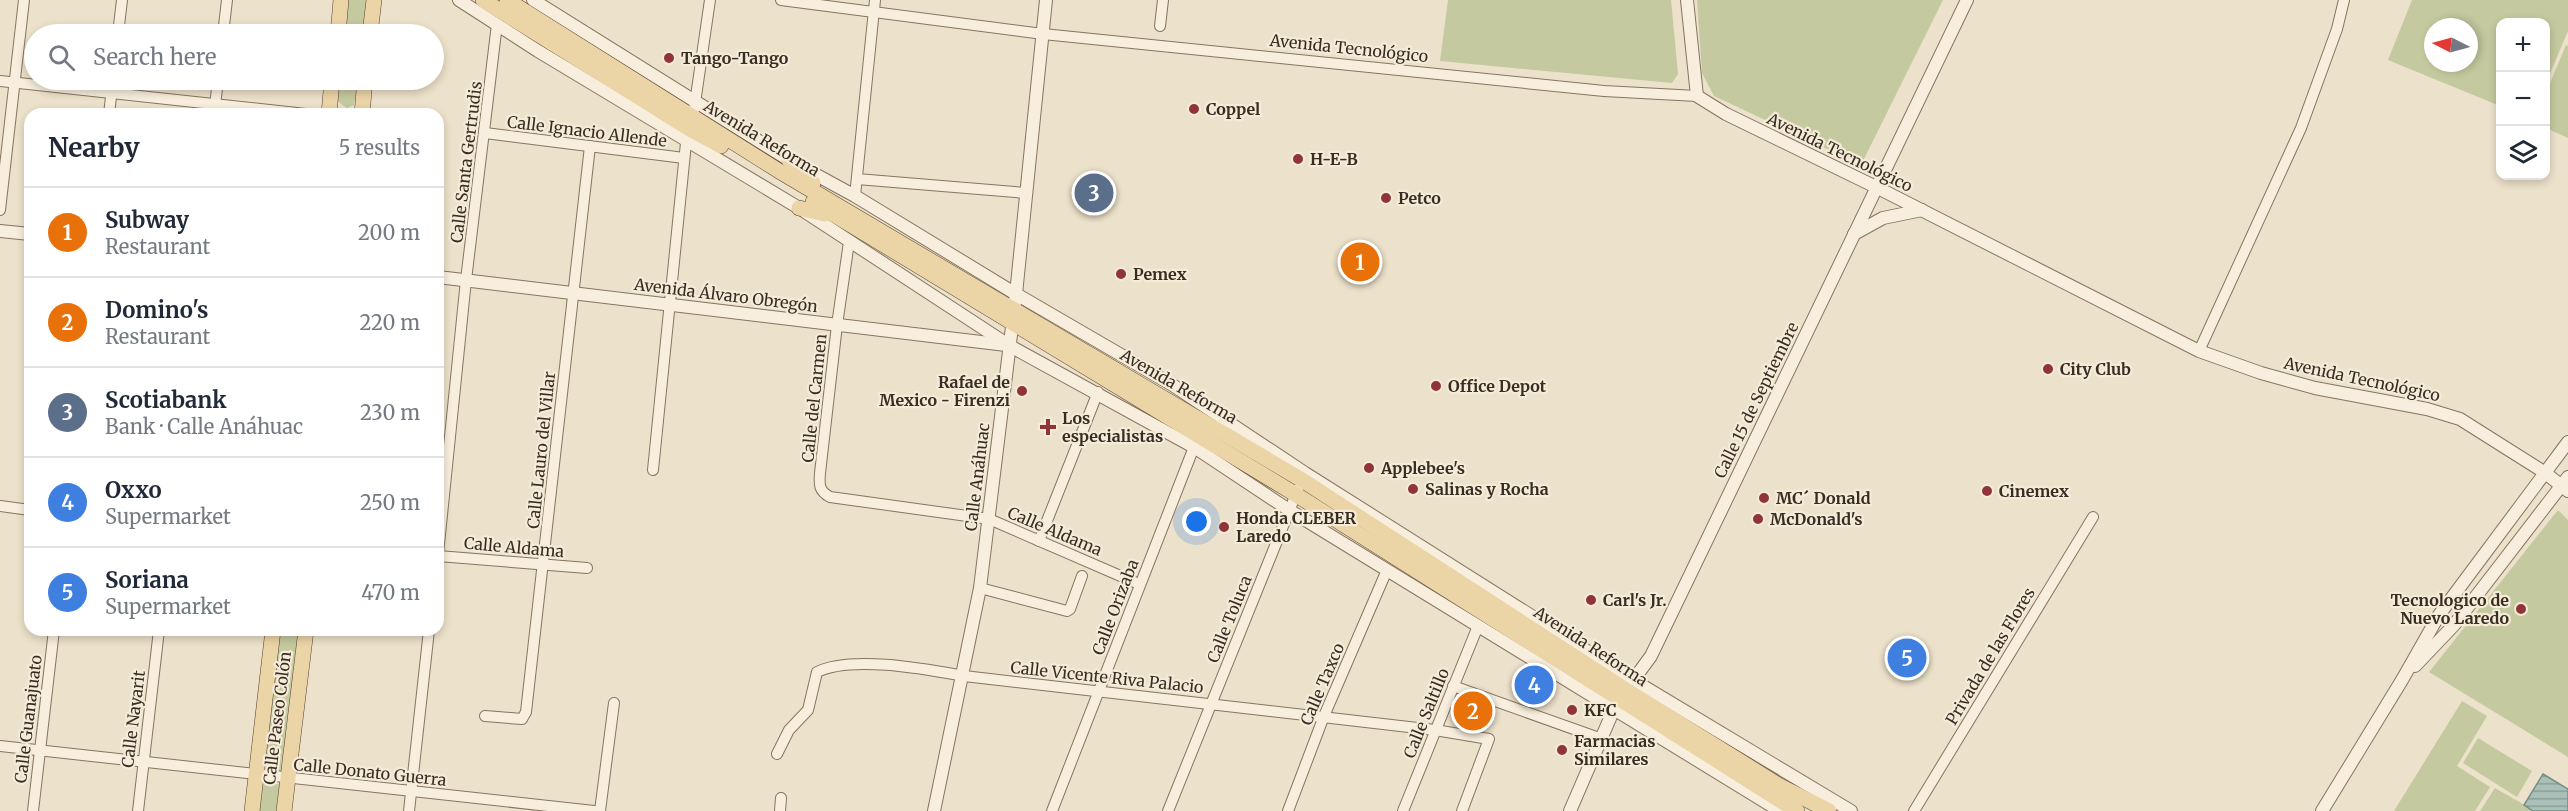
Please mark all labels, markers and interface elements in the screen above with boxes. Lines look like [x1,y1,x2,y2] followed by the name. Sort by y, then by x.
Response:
[2424,18,2478,72] north arrow
[2496,18,2550,180] map controls
[2496,18,2550,72] button: +
[24,24,444,90] search box
[1268,30,1429,66] street label: Avenida Tecnológico
[45,41,78,74] icon: search
[93,43,216,71] text: Search here
[681,48,789,68] place label: Tango-Tango
[662,51,676,65] marker: Tango-Tango
[2496,72,2550,126] button: −
[446,80,486,244] street label: Calle Santa Gertrudis
[700,95,824,181] street label: Avenida Reforma
[1206,99,1260,119] place label: Coppel
[1187,102,1201,116] marker: Coppel
[1763,108,1916,196] street label: Avenida Tecnológico
[506,111,668,151] street label: Calle Ignacio Allende
[2496,126,2550,180] button: layers
[48,131,140,164] text: Nearby
[339,135,420,160] text: 5 results
[1310,149,1358,169] place label: H-E-B
[1291,152,1305,166] marker: H-E-B
[1074,170,1114,216] pin: 3
[1398,188,1441,208] place label: Petco
[1379,191,1393,205] marker: Petco
[105,206,189,234] text: Subway
[63,220,72,245] text: 1
[358,220,420,245] text: 200 m
[105,234,210,259] text: Restaurant
[1340,240,1380,284] pin: 1
[1133,264,1187,284] place label: Pemex
[1114,267,1128,281] marker: Pemex
[632,274,819,316] street label: Avenida Álvaro Obregón
[105,296,209,324] text: Domino's
[62,310,73,335] text: 2
[360,310,420,335] text: 220 m
[1709,319,1803,481] street label: Calle 15 de Septiembre
[105,324,210,349] text: Restaurant
[797,332,831,463] street label: Calle del Carmen
[1116,344,1241,428] street label: Avenida Reforma
[2281,352,2442,405] street label: Avenida Tecnológico
[2060,359,2131,379] place label: City Club
[2041,362,2055,376] marker: City Club
[523,370,559,530] street label: Calle Lauro del Villar
[879,372,1011,410] place label: Rafael de Mexico - Firenzi
[1448,376,1547,396] place label: Office Depot
[1429,379,1443,393] marker: Office Depot
[1015,384,1029,398] marker: Rafael de Mexico - Firenzi
[105,386,227,414] text: Scotiabank
[62,400,73,425] text: 3
[360,400,420,425] text: 230 m
[1062,408,1163,446] place label: Los especialistas
[105,414,303,439] text: Bank · Calle Anáhuac
[1039,418,1057,436] marker: Los especialistas
[960,422,994,532] street label: Calle Anáhuac
[1380,458,1465,478] place label: Applebee's
[1362,461,1376,475] marker: Applebee's
[105,476,162,504] text: Oxxo
[1425,479,1549,499] place label: Salinas y Rocha
[1999,481,2069,501] place label: Cinemex
[1406,482,1420,496] marker: Salinas y Rocha
[1980,484,1994,498] marker: Cinemex
[1776,488,1871,508] place label: MC´ Donald
[61,490,74,515] text: 4
[360,490,420,515] text: 250 m
[1757,491,1771,505] marker: MC´ Donald
[1005,502,1106,560] street label: Calle Aldama
[105,504,231,529] text: Supermarket
[1182,507,1211,536] your location
[1236,508,1356,546] place label: Honda CLEBER Laredo
[1770,509,1863,529] place label: McDonald's
[1751,512,1765,526] marker: McDonald's
[1217,520,1231,534] marker: Honda CLEBER Laredo
[463,533,565,561] street label: Calle Aldama
[1088,556,1143,658] street label: Calle Orizaba
[105,566,189,594] text: Soriana
[1202,572,1256,666] street label: Calle Toluca
[62,580,73,605] text: 5
[361,580,420,605] text: 470 m
[1941,584,2039,728] street label: Privada de las Flores
[1603,590,1667,610] place label: Carl's Jr.
[2390,590,2509,628] place label: Tecnologico de Nuevo Laredo
[1584,593,1598,607] marker: Carl's Jr.
[105,594,231,619] text: Supermarket
[1530,601,1652,690] street label: Avenida Reforma
[2514,602,2528,616] marker: Tecnologico de Nuevo Laredo
[1888,636,1926,680] pin: 5
[1296,640,1348,728] street label: Calle Taxco
[259,650,295,786] street label: Calle Paseo Colón
[10,654,46,784] street label: Calle Guanajuato
[1010,657,1204,697] street label: Calle Vicente Riva Palacio
[1514,662,1553,708] pin: 4
[1399,665,1453,761] street label: Calle Saltillo
[117,668,149,769] street label: Calle Nayarit
[1454,688,1492,734] pin: 2
[1584,700,1617,720] place label: KFC
[1565,703,1579,717] marker: KFC
[1574,731,1656,769] place label: Farmacias Similares
[1555,743,1569,757] marker: Farmacias Similares
[292,754,448,790] street label: Calle Donato Guerra

